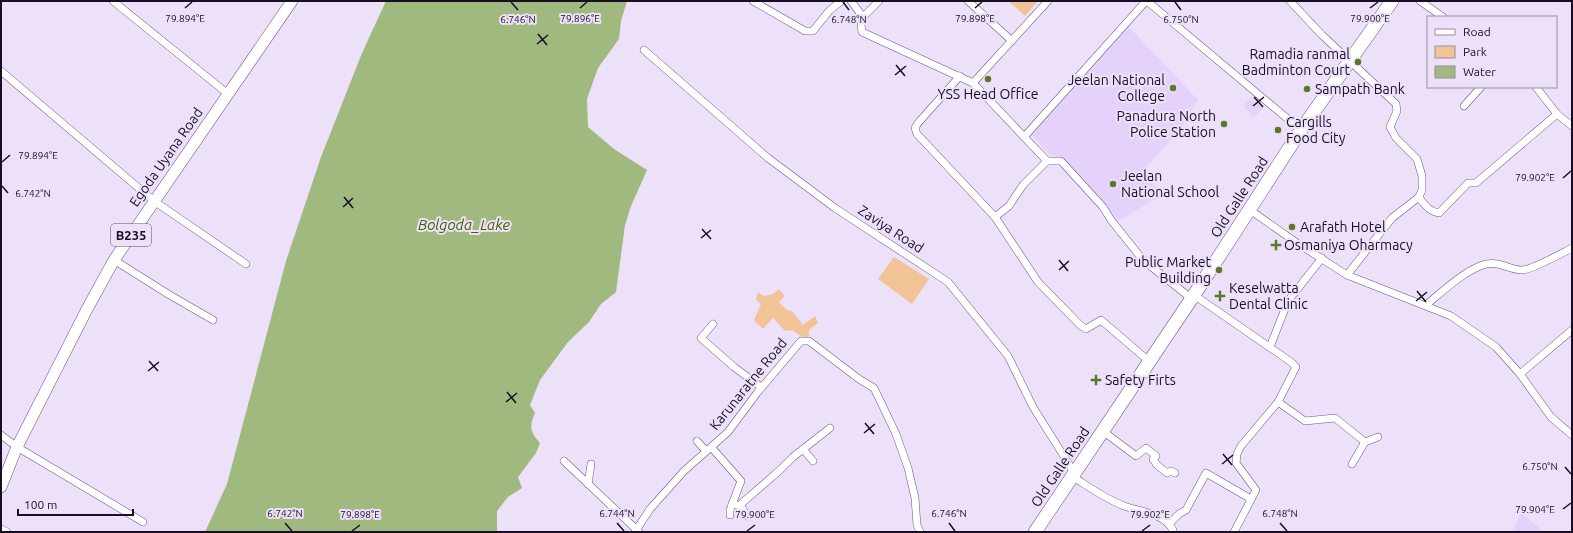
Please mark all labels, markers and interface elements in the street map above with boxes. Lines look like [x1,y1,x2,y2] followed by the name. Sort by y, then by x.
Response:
[165,13,205,24] text: 79.894°E
[560,13,600,24] text: 79.896°E
[955,13,995,24] text: 79.898°E
[1350,13,1390,24] text: 79.900°E
[500,14,536,25] text: 6.746°N
[831,14,867,25] text: 6.748°N
[1163,14,1199,25] text: 6.750°N
[1427,16,1557,88] legend
[1463,25,1491,38] text: Road
[1463,45,1487,58] text: Park
[1242,46,1350,78] place label: Ramadia ranmal Badminton Court
[1353,57,1363,67] marker: Ramadia ranmal Badminton Court
[1463,65,1496,78] text: Water
[1067,72,1165,104] place label: Jeelan National College
[983,74,993,84] marker: YSS Head Office
[1315,81,1405,97] place label: Sampath Bank
[1168,83,1178,93] marker: Jeelan National College
[1302,84,1312,94] marker: Sampath Bank
[937,86,1039,102] place label: YSS Head Office
[126,105,206,209] street label: Egoda Uyana Road
[1117,108,1216,140] place label: Panadura North Police Station
[1286,114,1346,146] place label: Cargills Food City
[1219,119,1229,129] marker: Panadura North Police Station
[1273,125,1283,135] marker: Cargills Food City
[18,150,58,161] text: 79.894°E
[1207,154,1271,240] street label: Old Galle Road
[1121,168,1220,200] place label: Jeelan National School
[1515,172,1555,183] text: 79.902°E
[1108,179,1118,189] marker: Jeelan National School
[15,188,51,199] text: 6.742°N
[855,202,927,256] street label: Zaviya Road
[418,216,511,233] water label: Bolgoda_Lake
[1300,219,1386,235] place label: Arafath Hotel
[1287,222,1297,232] marker: Arafath Hotel
[111,224,151,246] road number: B235
[1284,237,1413,253] place label: Osmaniya Oharmacy
[1271,240,1281,250] marker: Osmaniya Oharmacy
[1125,254,1211,286] place label: Public Market Building
[1214,265,1224,275] marker: Public Market Building
[1229,280,1308,312] place label: Keselwatta Dental Clinic
[1214,290,1226,302] marker: Keselwatta Dental Clinic
[706,335,790,433] street label: Karunaratne Road
[1105,372,1176,388] place label: Safety Firts
[1090,374,1102,386] marker: Safety Firts
[1027,424,1093,510] street label: Old Galle Road
[1522,461,1558,472] text: 6.750°N
[18,491,133,517] scale bar
[24,498,57,511] text: 100 m
[1515,504,1555,515] text: 79.904°E
[267,508,303,519] text: 6.742°N
[599,508,635,519] text: 6.744°N
[931,508,967,519] text: 6.746°N
[1262,508,1298,519] text: 6.748°N
[340,509,380,520] text: 79.898°E
[735,509,775,520] text: 79.900°E
[1130,509,1170,520] text: 79.902°E

